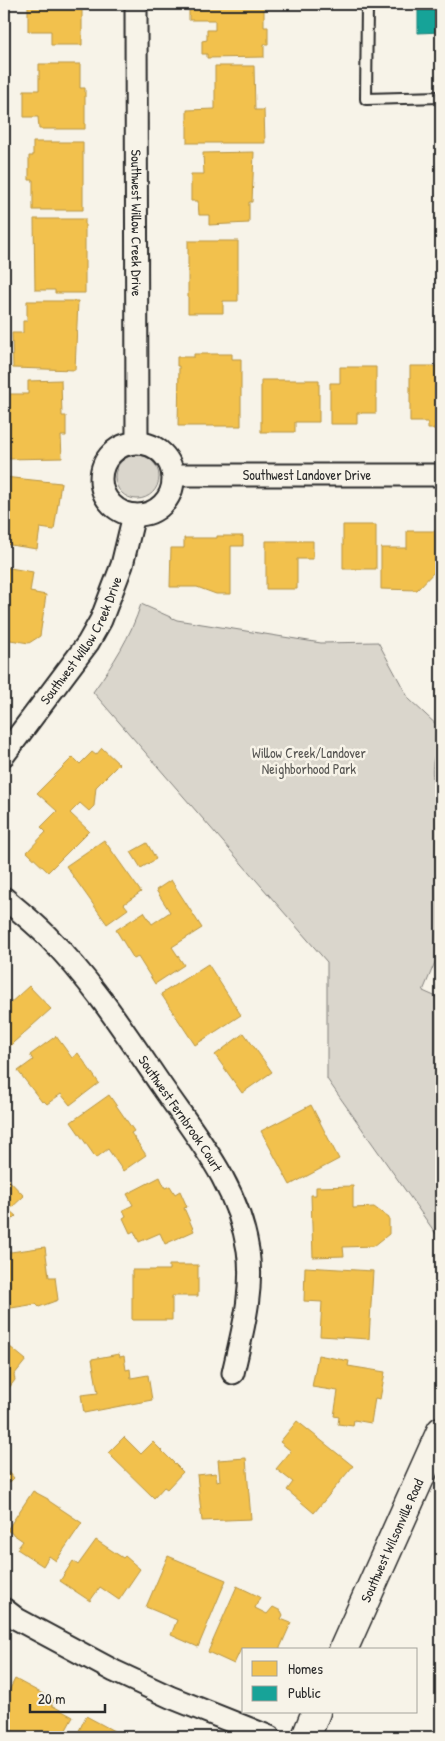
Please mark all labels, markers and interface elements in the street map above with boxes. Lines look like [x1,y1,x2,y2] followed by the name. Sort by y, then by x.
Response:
[127,150,147,297] street label: Southwest Willow Creek Drive
[243,465,372,484] street label: Southwest Landover Drive
[35,573,126,708] street label: Southwest Willow Creek Drive
[252,743,366,779] park label: Willow Creek/Landover Neighborhood Park
[134,1051,228,1175] street label: Southwest Fernbrook Court
[356,1475,428,1605] street label: Southwest Wilsonville Road
[242,1648,418,1714] legend
[288,1658,323,1679] text: Homes
[30,1681,105,1713] scale bar
[288,1682,321,1703] text: Public
[38,1688,65,1709] text: 20 m

